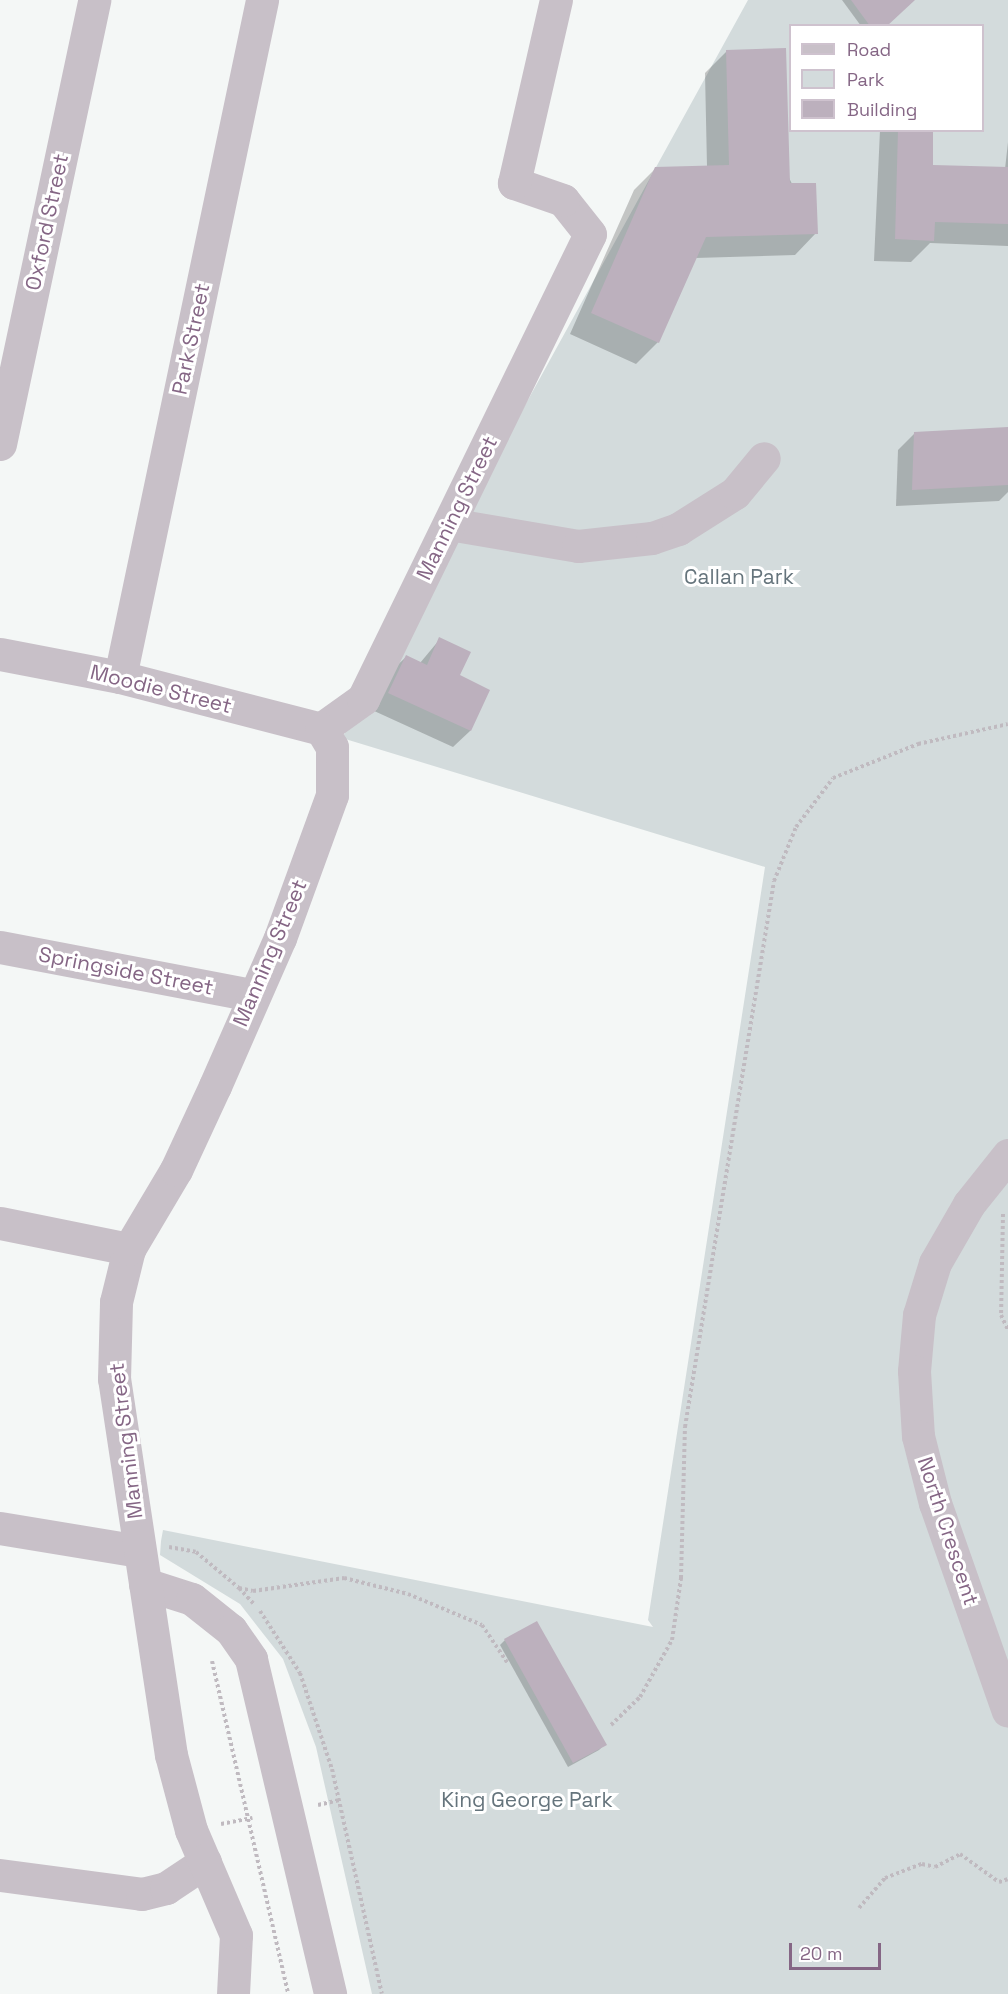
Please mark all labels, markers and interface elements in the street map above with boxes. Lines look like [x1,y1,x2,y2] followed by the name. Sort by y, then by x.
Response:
[789,24,984,132] legend
[847,38,891,61] text: Road
[847,68,884,91] text: Park
[847,98,917,121] text: Building
[20,151,74,293] street label: Oxford Street
[167,281,215,397] street label: Park Street
[411,432,503,584] street label: Manning Street
[684,564,794,590] park label: Callan Park
[88,659,234,719] street label: Moodie Street
[228,876,312,1030] street label: Manning Street
[36,942,216,1000] street label: Springside Street
[104,1362,148,1520] street label: Manning Street
[912,1454,984,1608] street label: North Crescent
[441,1787,613,1813] park label: King George Park
[792,1931,884,1969] scale bar
[800,1942,843,1965] text: 20 m

